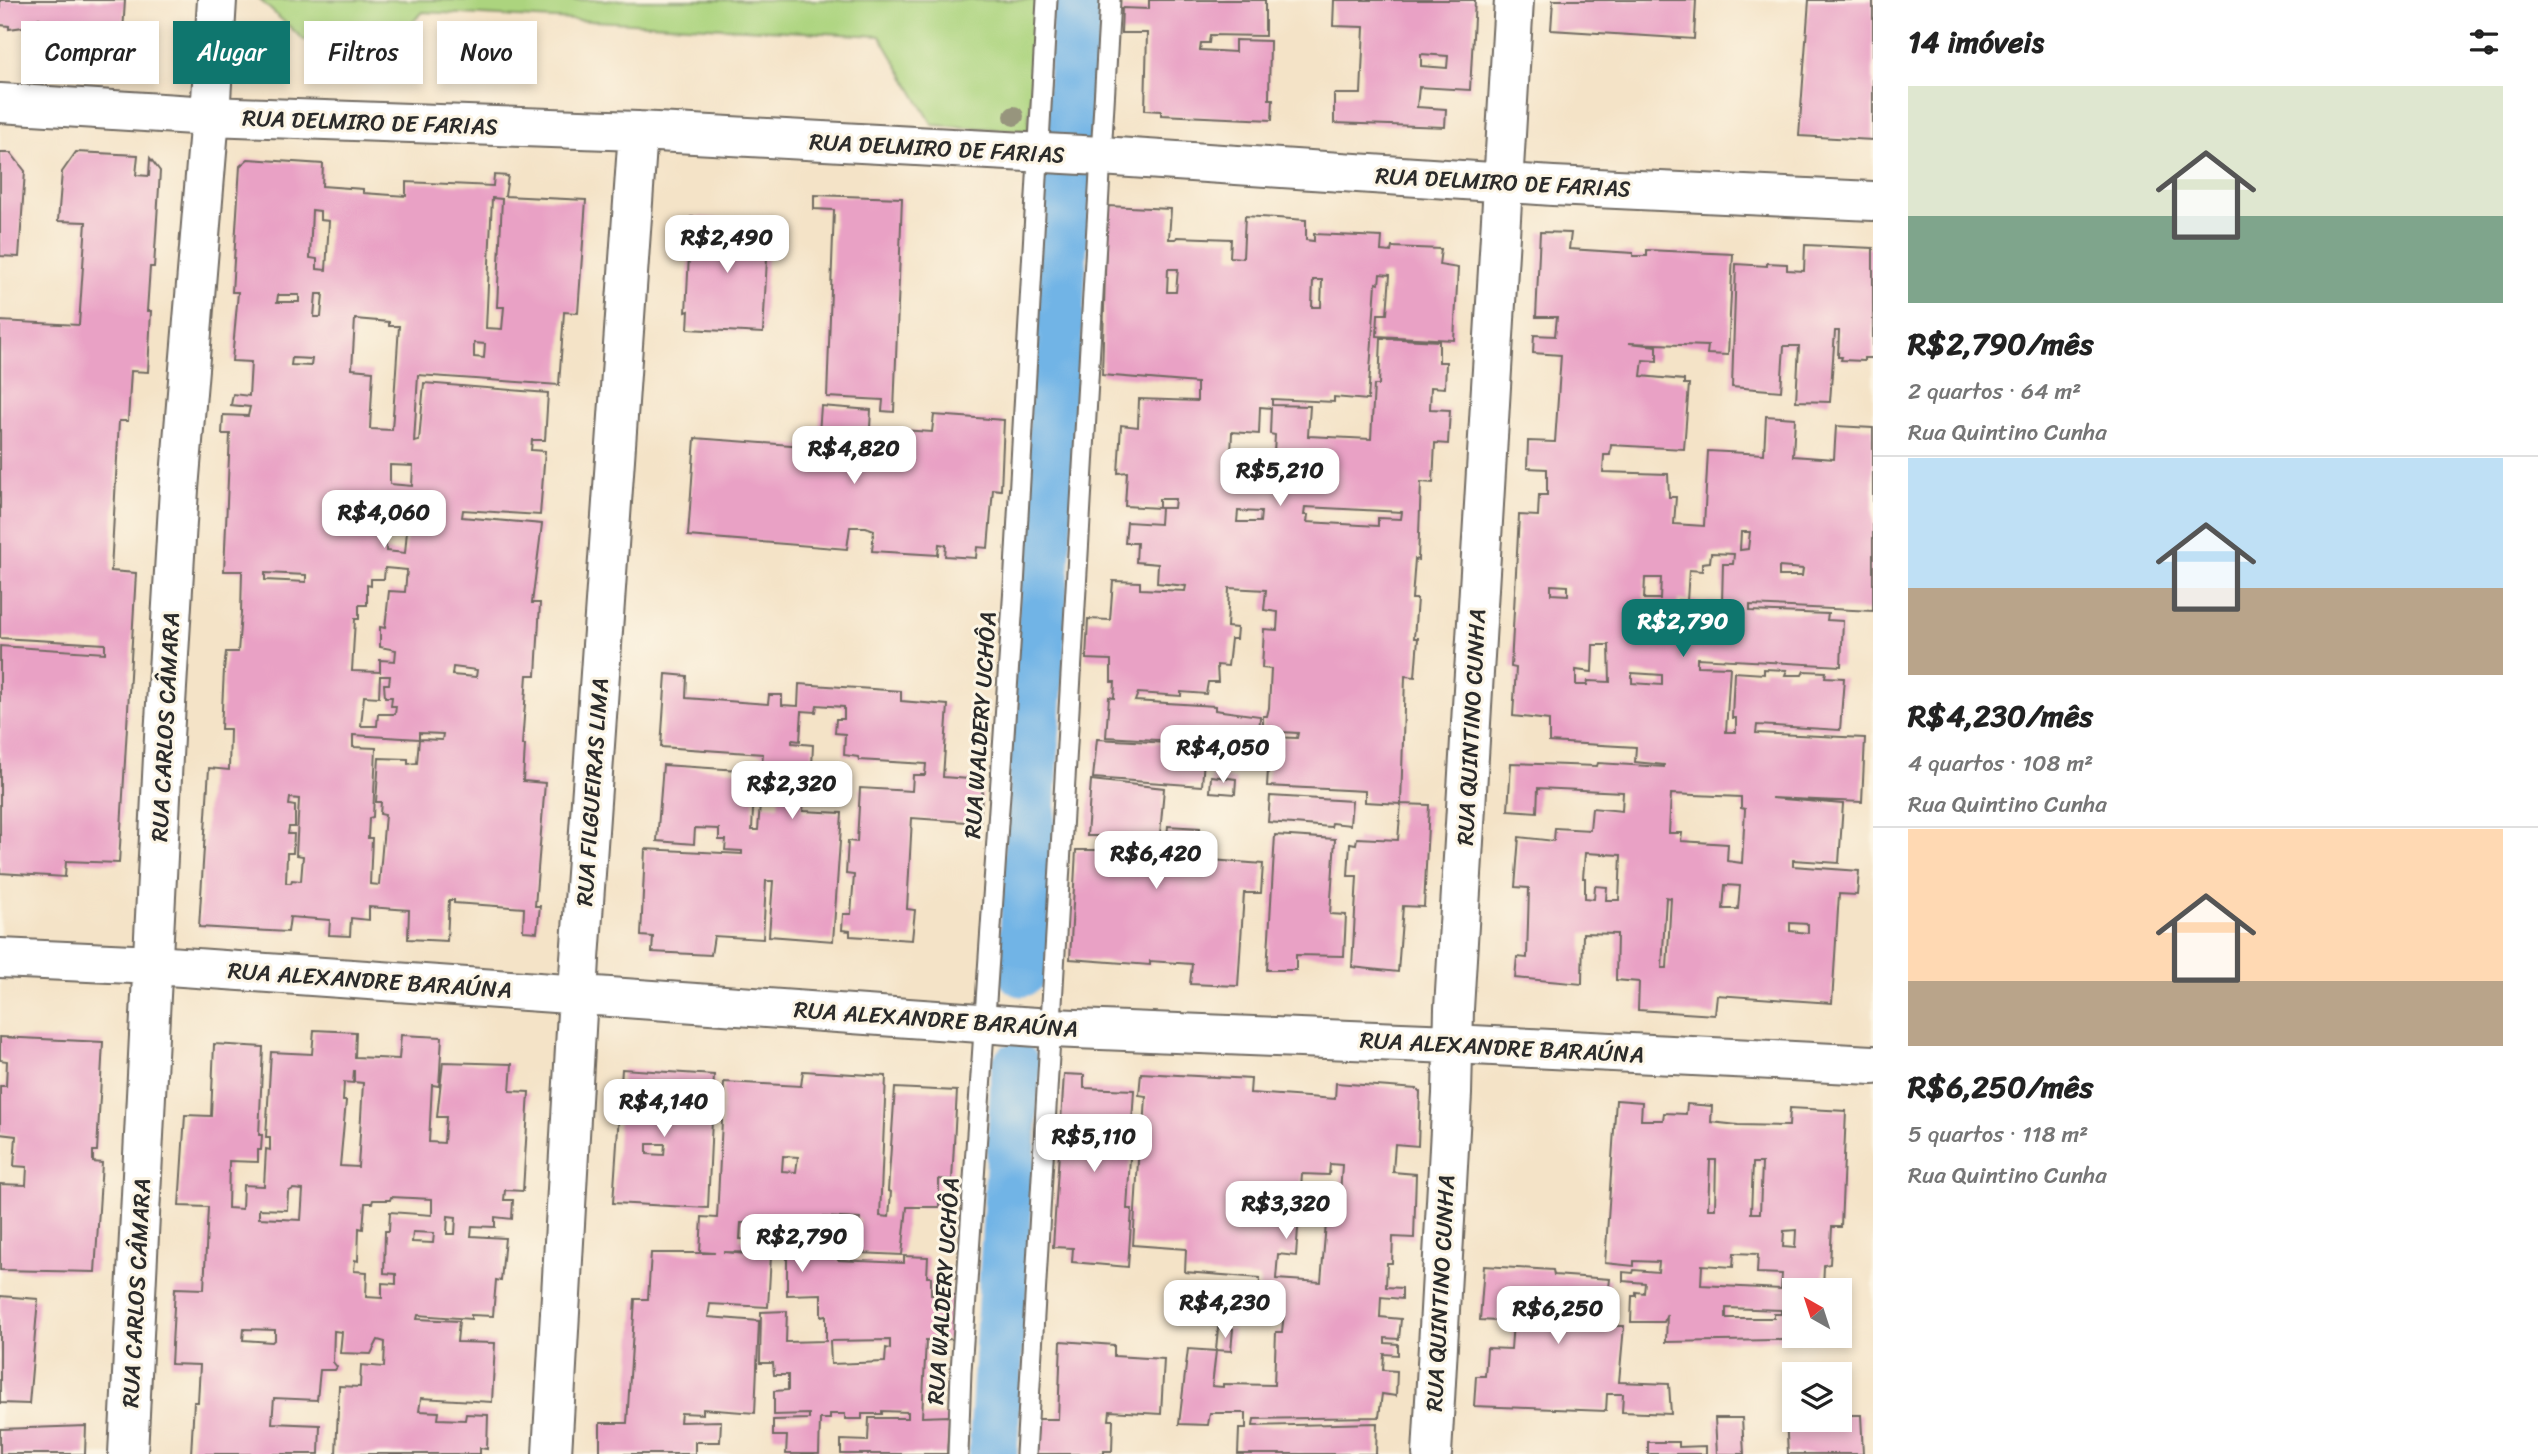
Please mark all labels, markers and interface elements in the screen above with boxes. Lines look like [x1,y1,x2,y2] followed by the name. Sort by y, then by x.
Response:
[1908,15,2044,69] text: 14 imóveis
[21,21,159,84] chip: Comprar
[173,21,290,84] chip: Alugar
[304,21,423,84] chip: Filtros
[437,21,537,84] chip: Novo
[2465,23,2503,61] icon: filters
[242,98,498,147] street label: RUA DELMIRO DE FARIAS
[808,121,1066,176] street label: RUA DELMIRO DE FARIAS
[2143,132,2269,258] icon: home
[1374,155,1632,210] street label: RUA DELMIRO DE FARIAS
[662,216,792,275] pin: R$2,490
[681,217,773,258] text: R$2,490
[1908,317,2093,371] text: R$2,790/mês
[1908,371,2081,412] text: 2 quartos · 64 m²
[1908,412,2107,453] text: Rua Quintino Cunha
[789,426,919,486] pin: R$4,820
[808,428,900,469] text: R$4,820
[1215,448,1345,508] pin: R$5,210
[1236,450,1324,491] text: R$5,210
[319,490,449,550] pin: R$4,060
[338,492,430,533] text: R$4,060
[2143,504,2269,630] icon: home
[1618,600,1748,659] pin: R$2,790
[1638,601,1728,642] text: R$2,790
[1445,608,1498,846] street label: RUA QUINTINO CUNHA
[952,610,1009,840] street label: RUA WALDERY UCHÔA
[139,611,192,843] street label: RUA CARLOS CÂMARA
[564,677,621,907] street label: RUA FILGUEIRAS LIMA
[1908,689,2093,743] text: R$4,230/mês
[1158,726,1288,785] pin: R$4,050
[1176,727,1270,768] text: R$4,050
[1908,743,2093,784] text: 4 quartos · 108 m²
[727,762,857,821] pin: R$2,320
[747,763,837,804] text: R$2,320
[1908,784,2107,825] text: Rua Quintino Cunha
[1091,832,1221,891] pin: R$6,420
[1111,833,1201,874] text: R$6,420
[2143,875,2269,1001] icon: home
[227,950,513,1011] street label: RUA ALEXANDRE BARAÚNA
[793,989,1079,1050] street label: RUA ALEXANDRE BARAÚNA
[1359,1020,1645,1075] street label: RUA ALEXANDRE BARAÚNA
[1908,1060,2093,1114] text: R$6,250/mês
[599,1080,729,1139] pin: R$4,140
[620,1081,708,1122] text: R$4,140
[1029,1114,1159,1174] pin: R$5,110
[1908,1114,2088,1155] text: 5 quartos · 118 m²
[1052,1116,1136,1157] text: R$5,110
[1908,1155,2107,1196] text: Rua Quintino Cunha
[1414,1174,1467,1412] street label: RUA QUINTINO CUNHA
[915,1176,972,1406] street label: RUA WALDERY UCHÔA
[110,1177,163,1409] street label: RUA CARLOS CÂMARA
[1221,1182,1351,1241] pin: R$3,320
[1242,1183,1330,1224] text: R$3,320
[737,1214,867,1274] pin: R$2,790
[757,1216,847,1257] text: R$2,790
[1782,1278,1852,1348] north arrow
[1782,1278,1852,1432] map controls
[1160,1280,1290,1340] pin: R$4,230
[1180,1282,1270,1323] text: R$4,230
[1493,1286,1623,1346] pin: R$6,250
[1513,1288,1603,1329] text: R$6,250
[1782,1362,1852,1432] button: layers

